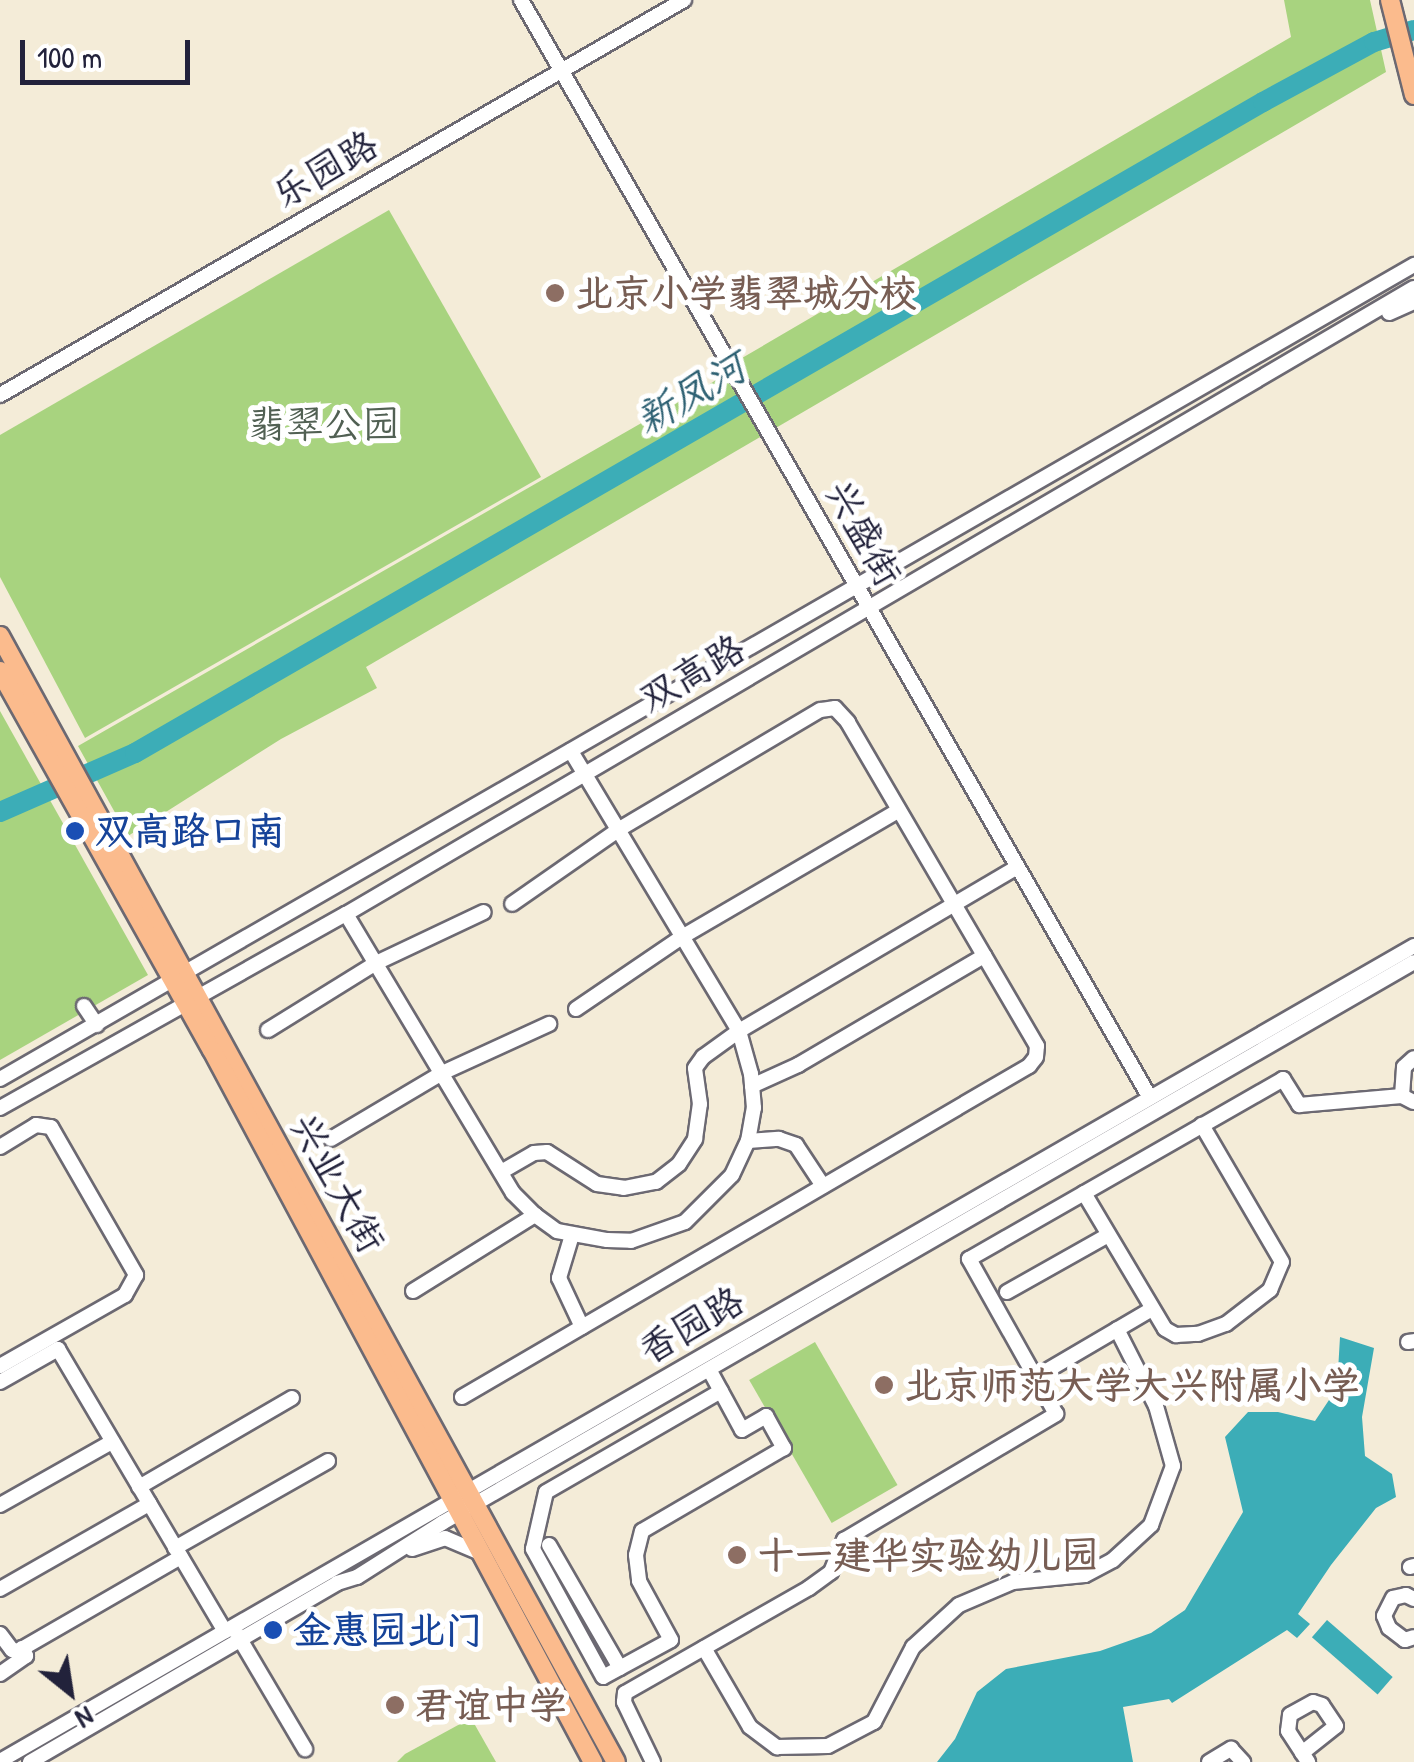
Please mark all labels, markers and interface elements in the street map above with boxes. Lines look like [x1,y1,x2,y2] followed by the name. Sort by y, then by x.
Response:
[25,20,195,82] scale bar
[37,37,102,77] text: 100 m
[264,121,386,217] street label: 乐园路
[575,270,917,316] place label: 北京小学翡翠城分校
[544,282,566,304] marker: 北京小学翡翠城分校
[626,341,754,443] water label: 新凤河
[248,401,400,447] park label: 翡翠公园
[816,472,912,594] street label: 兴盛街
[631,625,753,721] street label: 双高路
[95,808,285,854] place label: 双高路口南
[64,820,86,842] marker: 双高路口南
[281,1105,395,1261] street label: 兴业大街
[630,1277,752,1373] street label: 香园路
[904,1362,1360,1408] place label: 北京师范大学大兴附属小学
[873,1374,895,1396] marker: 北京师范大学大兴附属小学
[757,1532,1099,1578] place label: 十一建华实验幼儿园
[726,1544,748,1566] marker: 十一建华实验幼儿园
[293,1607,483,1653] place label: 金惠园北门
[262,1619,284,1641] marker: 金惠园北门
[20,1642,120,1742] north arrow
[415,1682,567,1728] place label: 君谊中学
[384,1694,406,1716] marker: 君谊中学
[69,1698,101,1738] text: N

